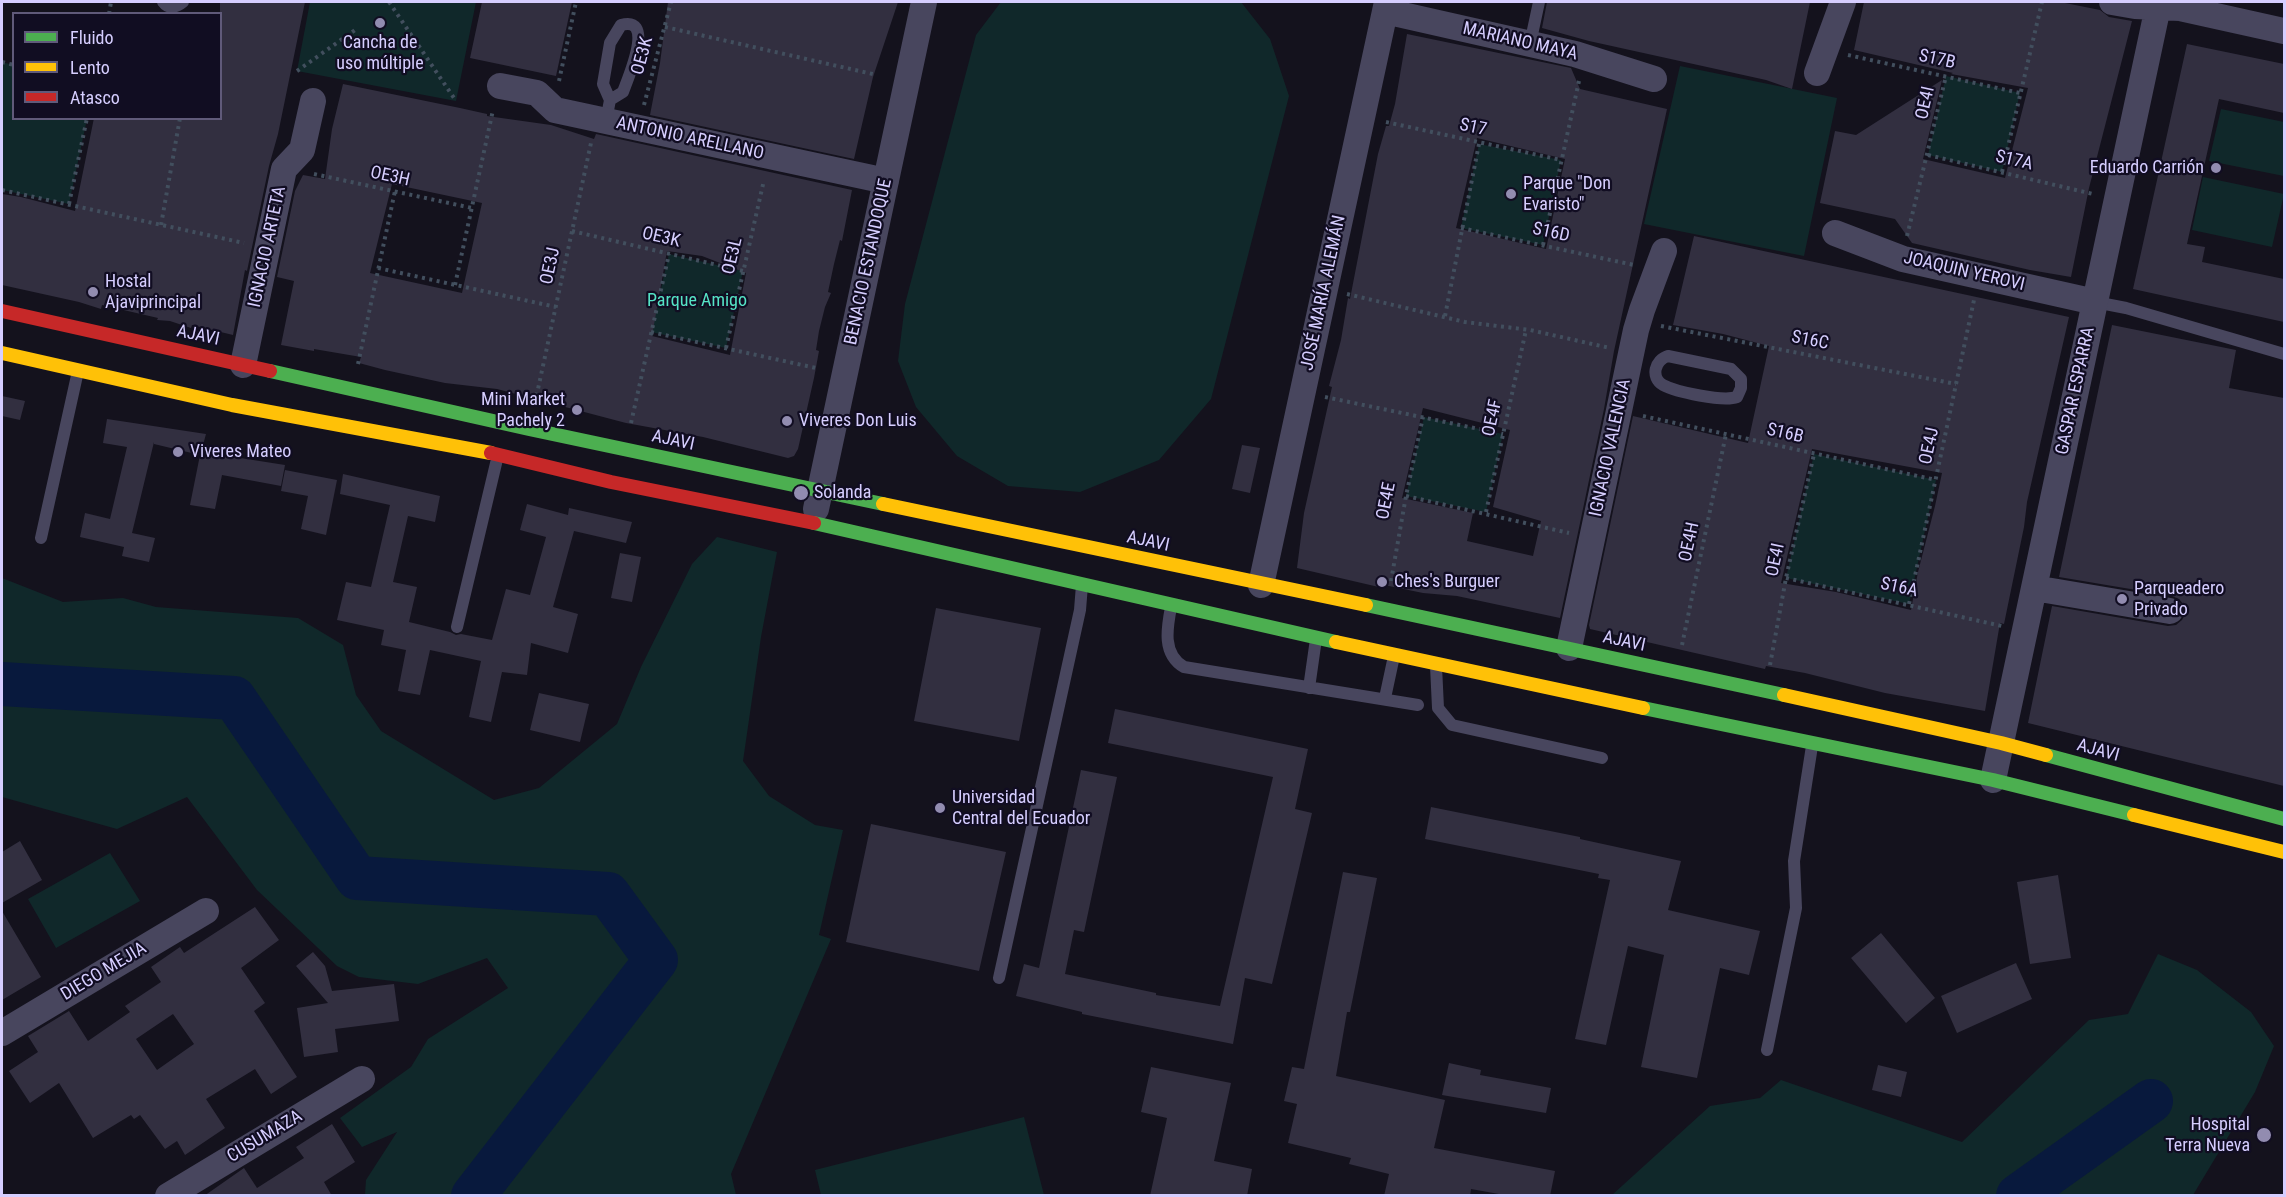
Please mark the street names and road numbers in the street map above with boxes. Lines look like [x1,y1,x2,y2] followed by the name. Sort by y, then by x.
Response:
[1461,18,1579,66] street label: MARIANO MAYA
[628,35,658,77] street label: OE3K
[1917,46,1957,74] street label: S17B
[1912,84,1940,122] street label: OE4I
[614,113,766,165] street label: ANTONIO ARELLANO
[1457,115,1489,141] street label: S17
[1993,146,2035,176] street label: S17A
[368,162,412,192] street label: OE3H
[841,177,897,347] street label: BENACIO ESTANDOQUE
[245,185,291,309] street label: IGNACIO ARTETA
[1297,213,1351,373] street label: JOSÉ MARÍA ALEMÁN
[1530,219,1572,247] street label: S16D
[640,223,682,253] street label: OE3K
[718,235,748,277] street label: OE3L
[537,245,565,287] street label: OE3J
[1901,248,2027,296] street label: JOAQUIN YEROVI
[175,321,221,351] street label: AJAVI
[2052,325,2100,457] street label: GASPAR ESPARRA
[1790,327,1830,355] street label: S16C
[1586,377,1636,519] street label: IGNACIO VALENCIA
[1479,398,1507,438] street label: OE4F
[1765,419,1805,449] street label: S16B
[1916,425,1944,467] street label: OE4J
[650,426,696,456] street label: AJAVI
[1373,480,1401,522] street label: OE4E
[1675,520,1705,564] street label: OE4H
[1125,527,1171,557] street label: AJAVI
[1762,542,1790,578] street label: OE4I
[1878,574,1920,602] street label: S16A
[1601,627,1647,657] street label: AJAVI
[2074,735,2122,767] street label: AJAVI
[57,938,151,1006] street label: DIEGO MEJIA
[224,1106,306,1168] street label: CUSUMAZA

